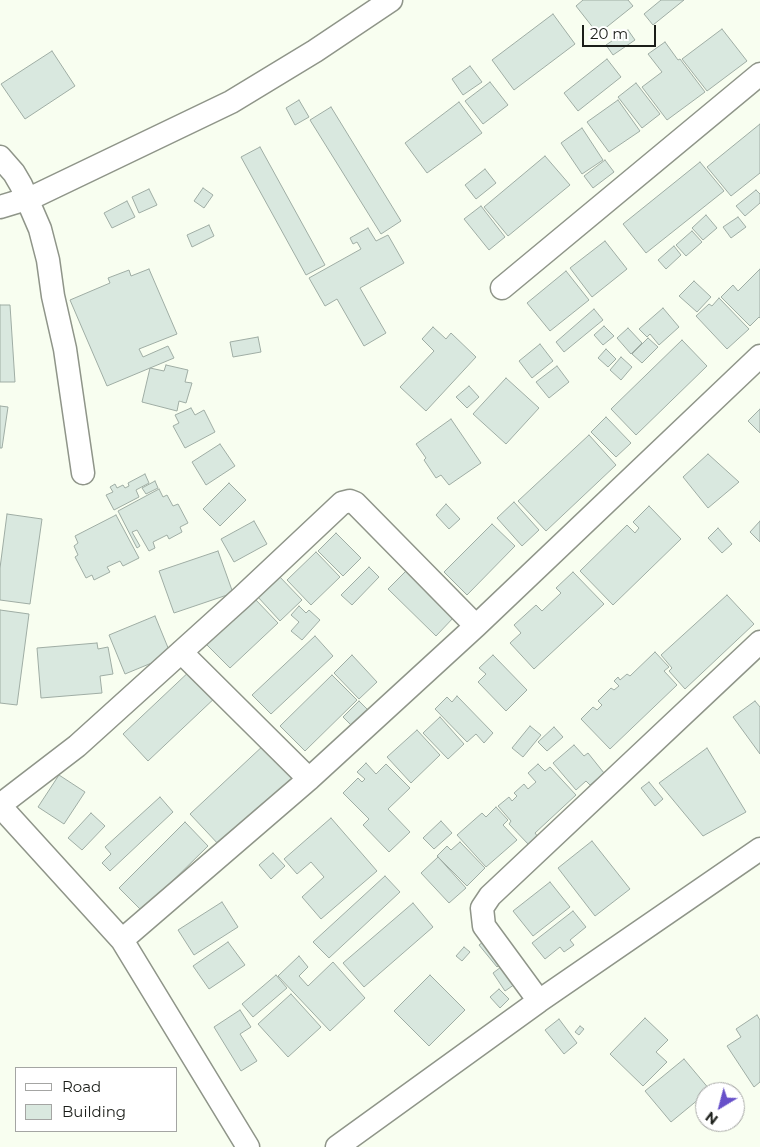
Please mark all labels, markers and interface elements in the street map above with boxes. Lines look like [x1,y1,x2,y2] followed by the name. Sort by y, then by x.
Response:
[585,15,659,47] scale bar
[590,24,628,43] text: 20 m
[15,1067,178,1132] legend
[62,1077,101,1096] text: Road
[695,1082,745,1132] north arrow
[62,1102,126,1121] text: Building
[702,1108,722,1129] text: N

